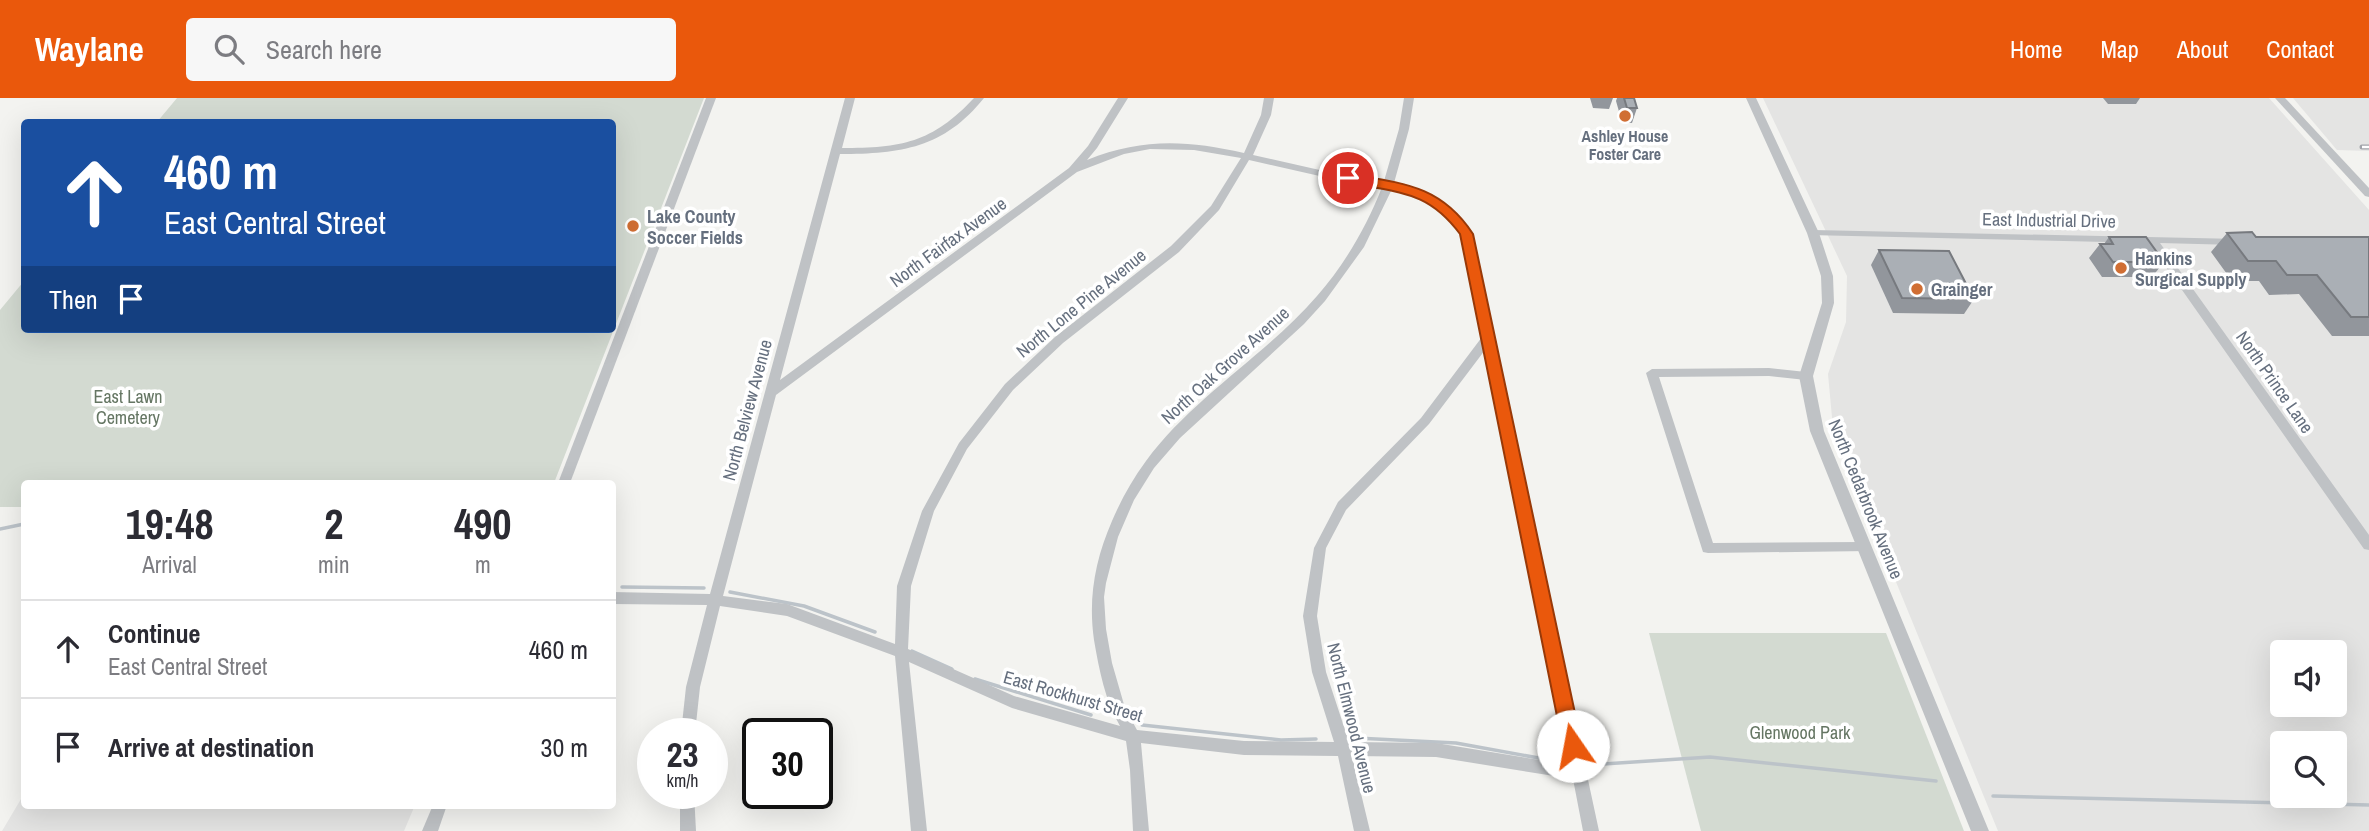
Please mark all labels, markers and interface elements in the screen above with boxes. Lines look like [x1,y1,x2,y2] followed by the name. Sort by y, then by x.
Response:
[186,18,676,81] search box
[35,27,144,71] text: Waylane
[210,30,248,68] icon: search
[266,32,382,67] text: Search here
[2010,33,2062,65] text: Home
[2100,33,2139,65] text: Map
[2177,33,2228,65] text: About
[2266,33,2334,65] text: Contact
[1617,108,1633,124] marker: Ashley House Foster Care
[1582,125,1668,165] place label: Ashley House Foster Care
[164,138,278,204] text: 460 m
[49,147,140,238] icon: ahead
[1318,148,1378,208] pin
[1329,159,1367,197] icon: arrive
[885,191,1011,293] street label: North Fairfax Avenue
[164,201,386,244] text: East Central Street
[647,204,743,250] place label: Lake County Soccer Fields
[1982,206,2116,234] street label: East Industrial Drive
[625,218,641,234] marker: Lake County Soccer Fields
[1011,243,1151,363] street label: North Lone Pine Avenue
[2135,246,2247,292] place label: Hankins Surgical Supply
[2113,260,2129,276] marker: Hankins Surgical Supply
[1931,277,1993,302] place label: Grainger
[112,280,150,318] icon: arrive
[1909,281,1925,297] marker: Grainger
[49,282,98,317] text: Then
[1155,301,1295,429] street label: North Oak Grove Avenue
[2230,326,2320,438] street label: North Prince Lane
[716,337,778,483] street label: North Belview Avenue
[94,384,162,430] park label: East Lawn Cemetery
[1822,415,1910,583] street label: North Cedarbrook Avenue
[126,496,214,552] text: 19:48
[324,496,343,552] text: 2
[454,496,512,552] text: 490
[142,549,197,580] text: Arrival
[318,549,350,580] text: min
[475,549,491,580] text: m
[108,616,200,651] text: Continue
[49,630,87,668] icon: ahead
[529,632,588,667] text: 460 m
[1321,640,1383,796] street label: North Elmwood Avenue
[2270,640,2347,808] map controls
[2270,640,2347,717] button: sound
[108,651,267,682] text: East Central Street
[1001,664,1145,728] street label: East Rockhurst Street
[1536,709,1610,783] position arrow
[742,718,833,809] speed limit sign: 30
[1750,720,1851,745] park label: Glenwood Park
[49,728,87,766] icon: arrive
[108,730,314,765] text: Arrive at destination
[541,730,588,765] text: 30 m
[667,731,698,778] text: 23
[2270,731,2347,808] button: search
[667,768,699,793] text: km/h

